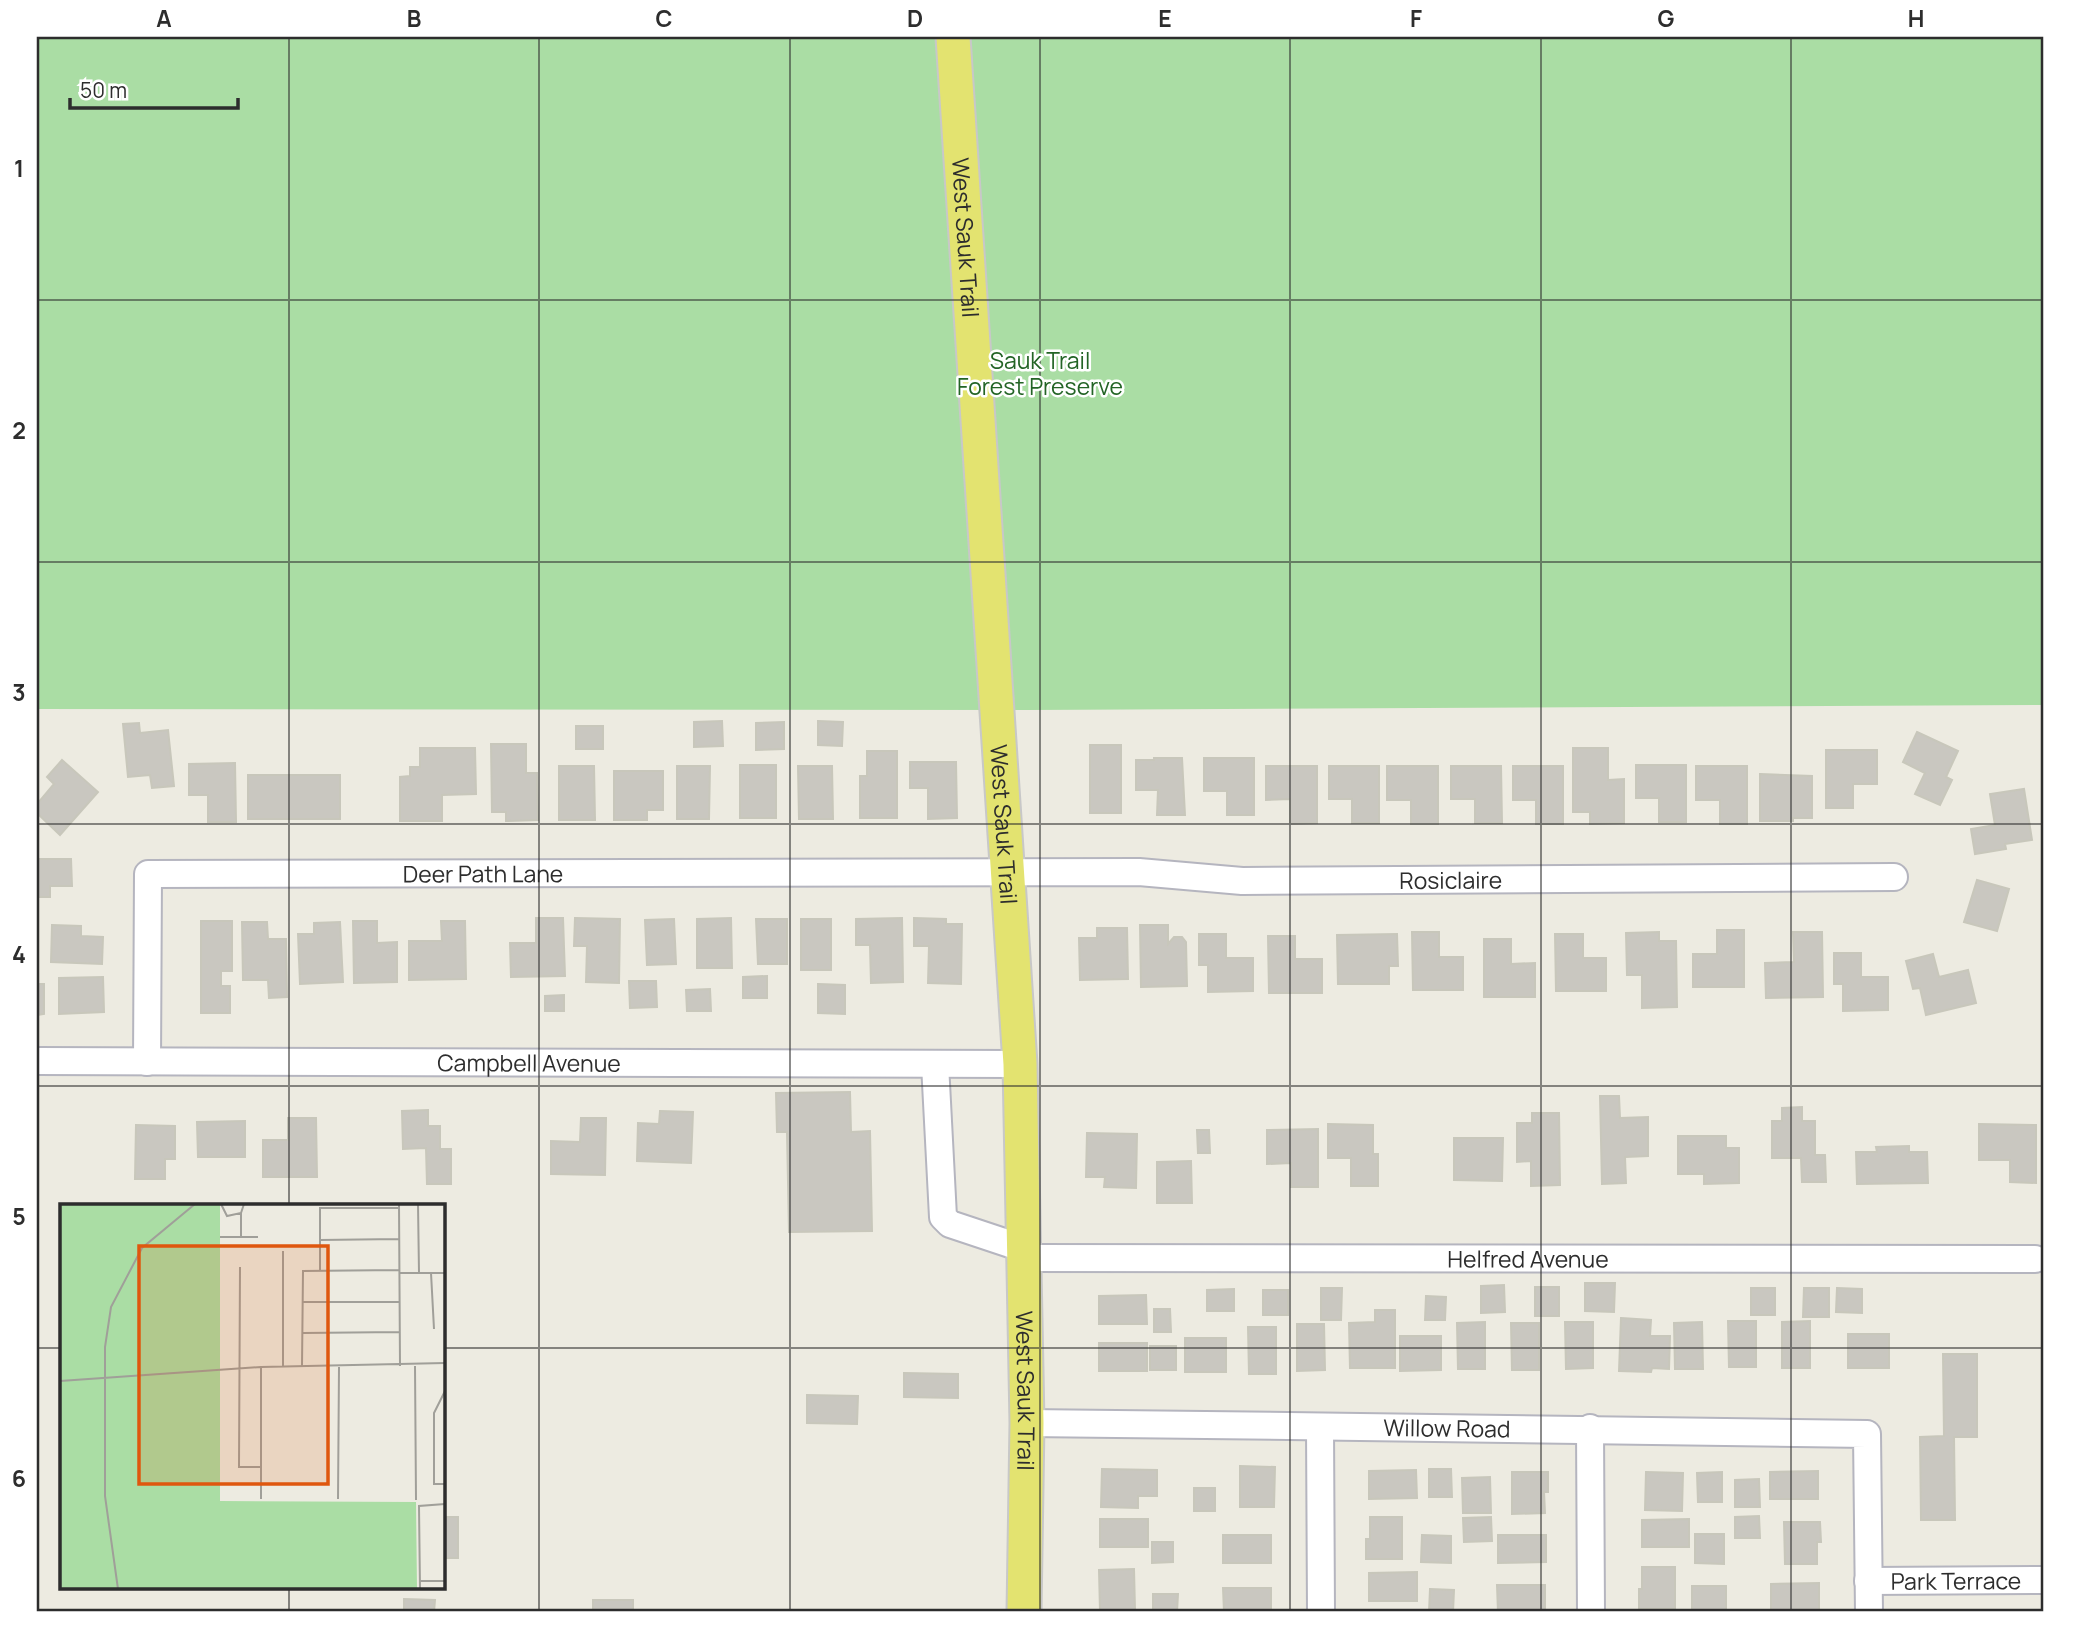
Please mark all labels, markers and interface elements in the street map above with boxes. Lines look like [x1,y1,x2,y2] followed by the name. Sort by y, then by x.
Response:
[156,2,172,34] text: A
[407,2,421,34] text: B
[656,2,673,34] text: C
[907,2,923,34] text: D
[1158,2,1172,34] text: E
[1410,2,1422,34] text: F
[1658,2,1675,34] text: G
[1908,2,1924,34] text: H
[70,66,238,110] scale bar
[80,76,127,104] text: 50 m
[14,152,24,184] text: 1
[945,157,987,319] street label: West Sauk Trail
[957,344,1123,402] park label: Sauk Trail Forest Preserve
[12,414,26,446] text: 2
[12,676,26,708] text: 3
[983,743,1026,905] street label: West Sauk Trail
[403,857,563,889] street label: Deer Path Lane
[1399,863,1502,896] street label: Rosiclaire
[12,938,26,970] text: 4
[437,1046,621,1079] street label: Campbell Avenue
[12,1200,26,1232] text: 5
[60,1204,444,1590] inset map
[1447,1242,1609,1275] street label: Helfred Avenue
[1009,1310,1043,1471] street label: West Sauk Trail
[1383,1411,1511,1444] street label: Willow Road
[12,1462,26,1494] text: 6
[1891,1564,2021,1597] street label: Park Terrace

